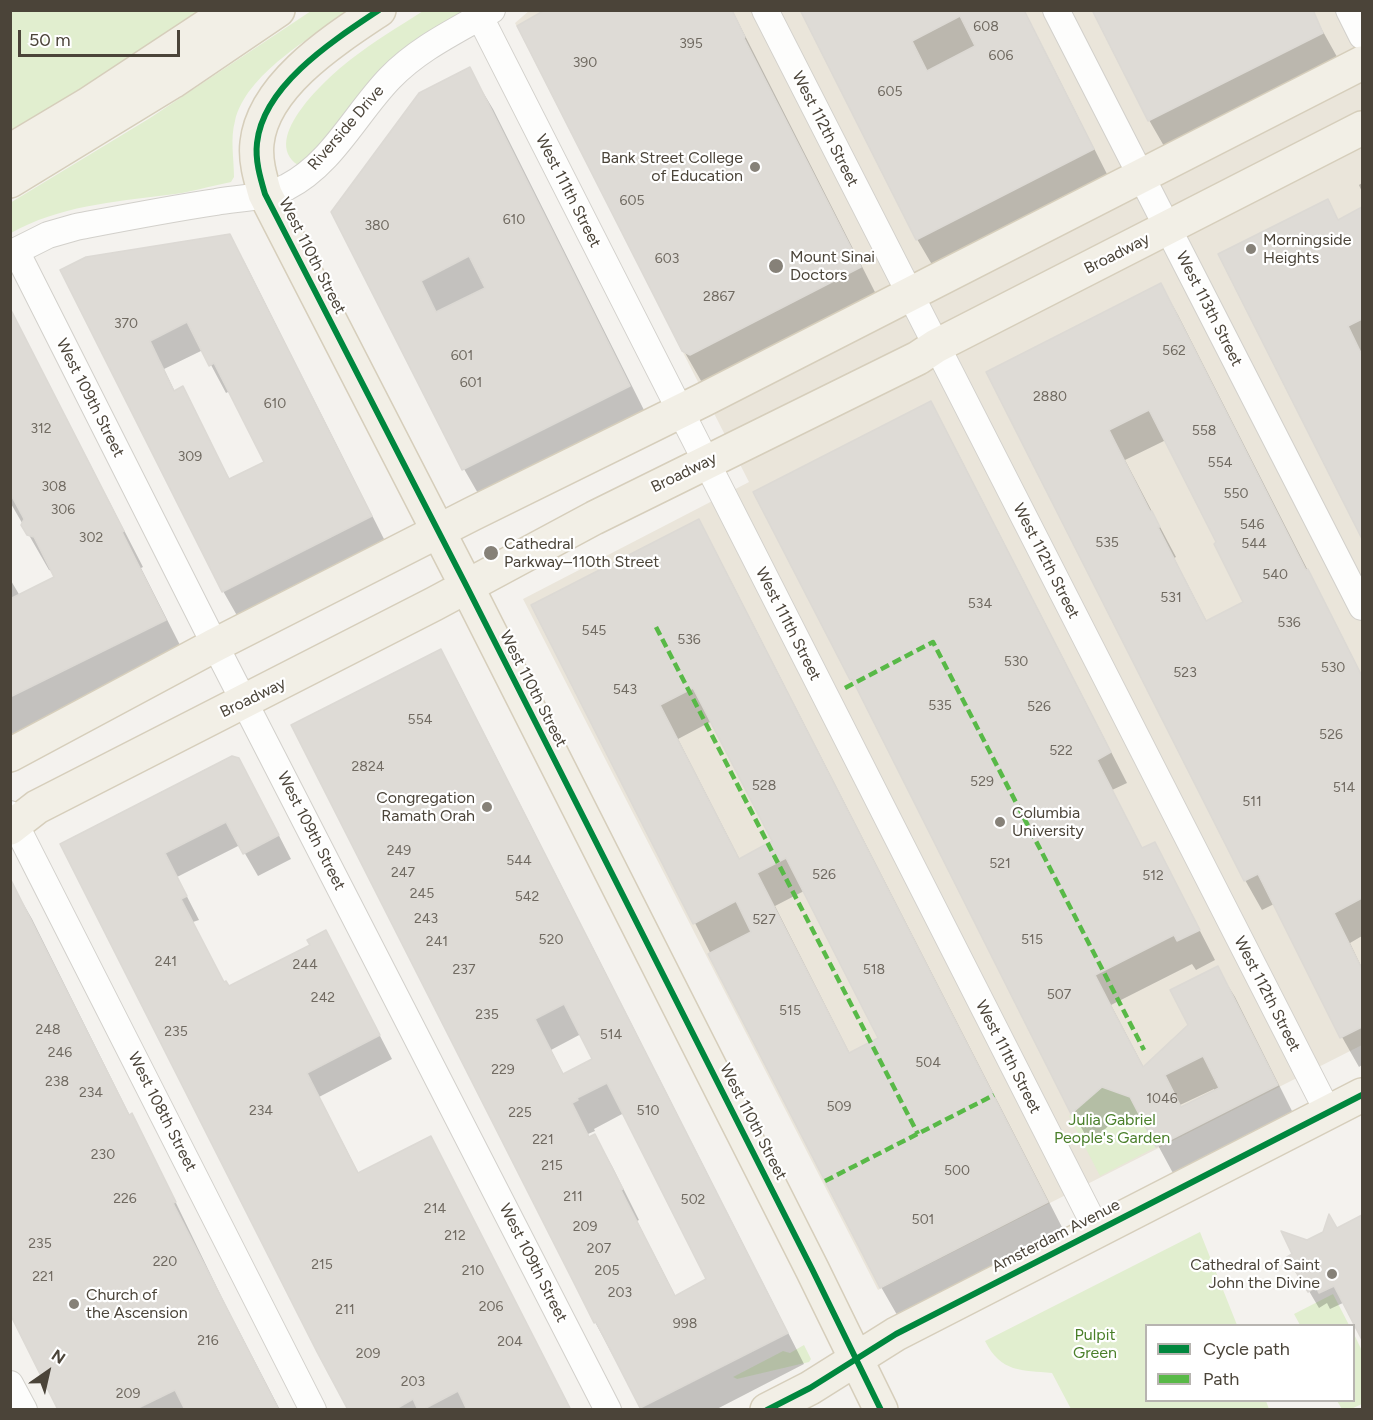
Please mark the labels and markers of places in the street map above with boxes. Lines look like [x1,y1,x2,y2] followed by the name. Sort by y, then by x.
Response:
[601,148,743,186] place label: Bank Street College of Education
[748,160,762,174] marker: Bank Street College of Education
[1263,230,1351,268] place label: Morningside Heights
[1244,242,1258,256] marker: Morningside Heights
[790,247,875,285] place label: Mount Sinai Doctors
[767,257,785,275] marker: Mount Sinai Doctors
[504,534,659,572] place label: Cathedral Parkway–110th Street
[482,544,500,562] marker: Cathedral Parkway–110th Street
[376,788,475,826] place label: Congregation Ramath Orah
[480,800,494,814] marker: Congregation Ramath Orah
[1012,803,1084,841] place label: Columbia University
[993,815,1007,829] marker: Columbia University
[1190,1255,1320,1293] place label: Cathedral of Saint John the Divine
[1325,1267,1339,1281] marker: Cathedral of Saint John the Divine
[86,1285,188,1323] place label: Church of the Ascension
[67,1297,81,1311] marker: Church of the Ascension

